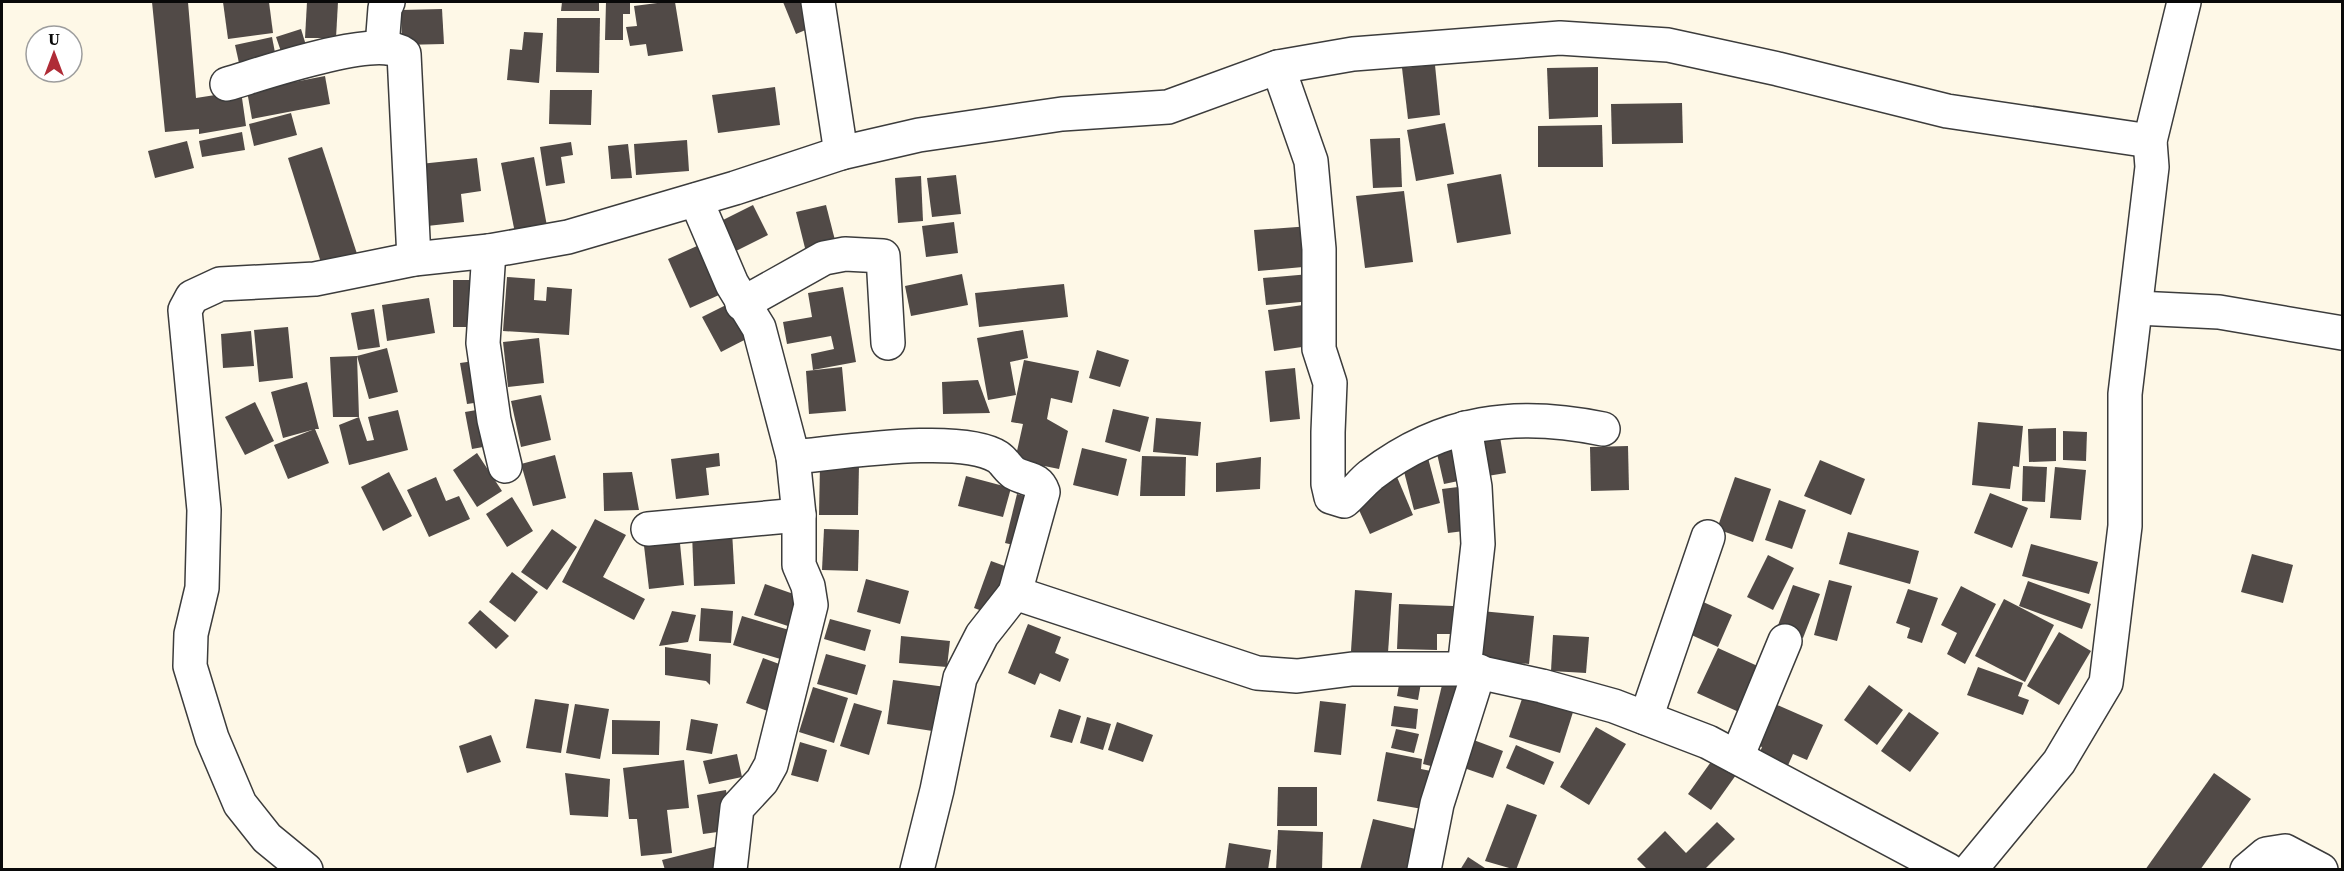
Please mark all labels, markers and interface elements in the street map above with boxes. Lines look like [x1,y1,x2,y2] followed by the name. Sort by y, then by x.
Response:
[24,24,84,84] north arrow
[48,28,60,50] text: U

